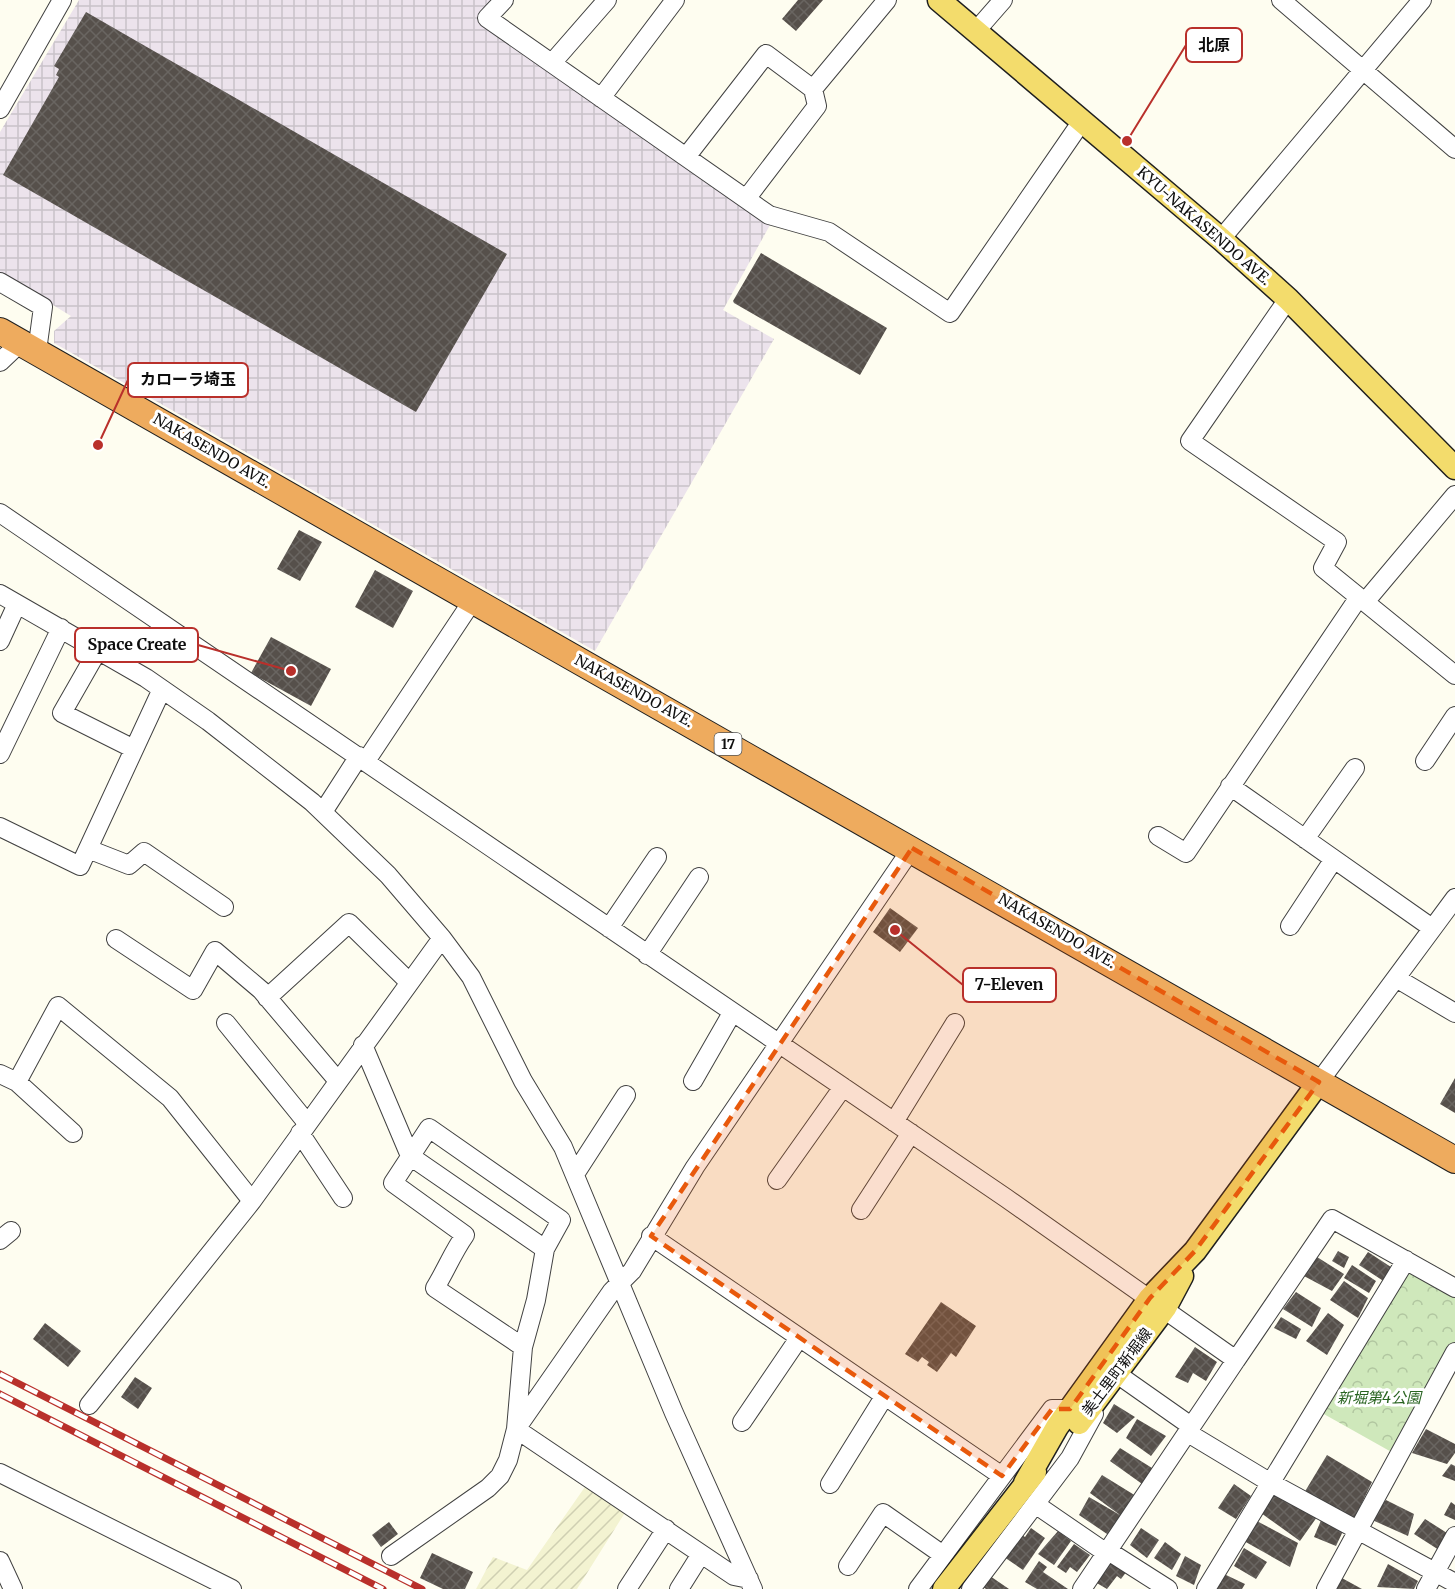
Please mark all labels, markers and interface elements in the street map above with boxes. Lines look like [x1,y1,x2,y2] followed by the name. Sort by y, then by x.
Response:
[1186,28,1242,62] callout: 北原
[1198,35,1230,55] text: 北原
[1133,162,1275,289] street label: KYU-NAKASENDO AVE.
[128,363,248,397] callout: カローラ埼玉
[140,369,236,389] text: カローラ埼玉
[150,409,275,492] street label: NAKASENDO AVE.
[75,628,198,662] callout: Space Create
[88,634,187,654] text: Space Create
[572,650,697,731] street label: NAKASENDO AVE.
[714,733,742,755] road number: 17
[995,889,1120,972] street label: NAKASENDO AVE.
[963,968,1056,1002] callout: 7-Eleven
[975,974,1044,994] text: 7-Eleven
[1077,1324,1156,1419] street label: 美土里町新堀線
[1337,1388,1423,1407] park label: 新堀第4公園

